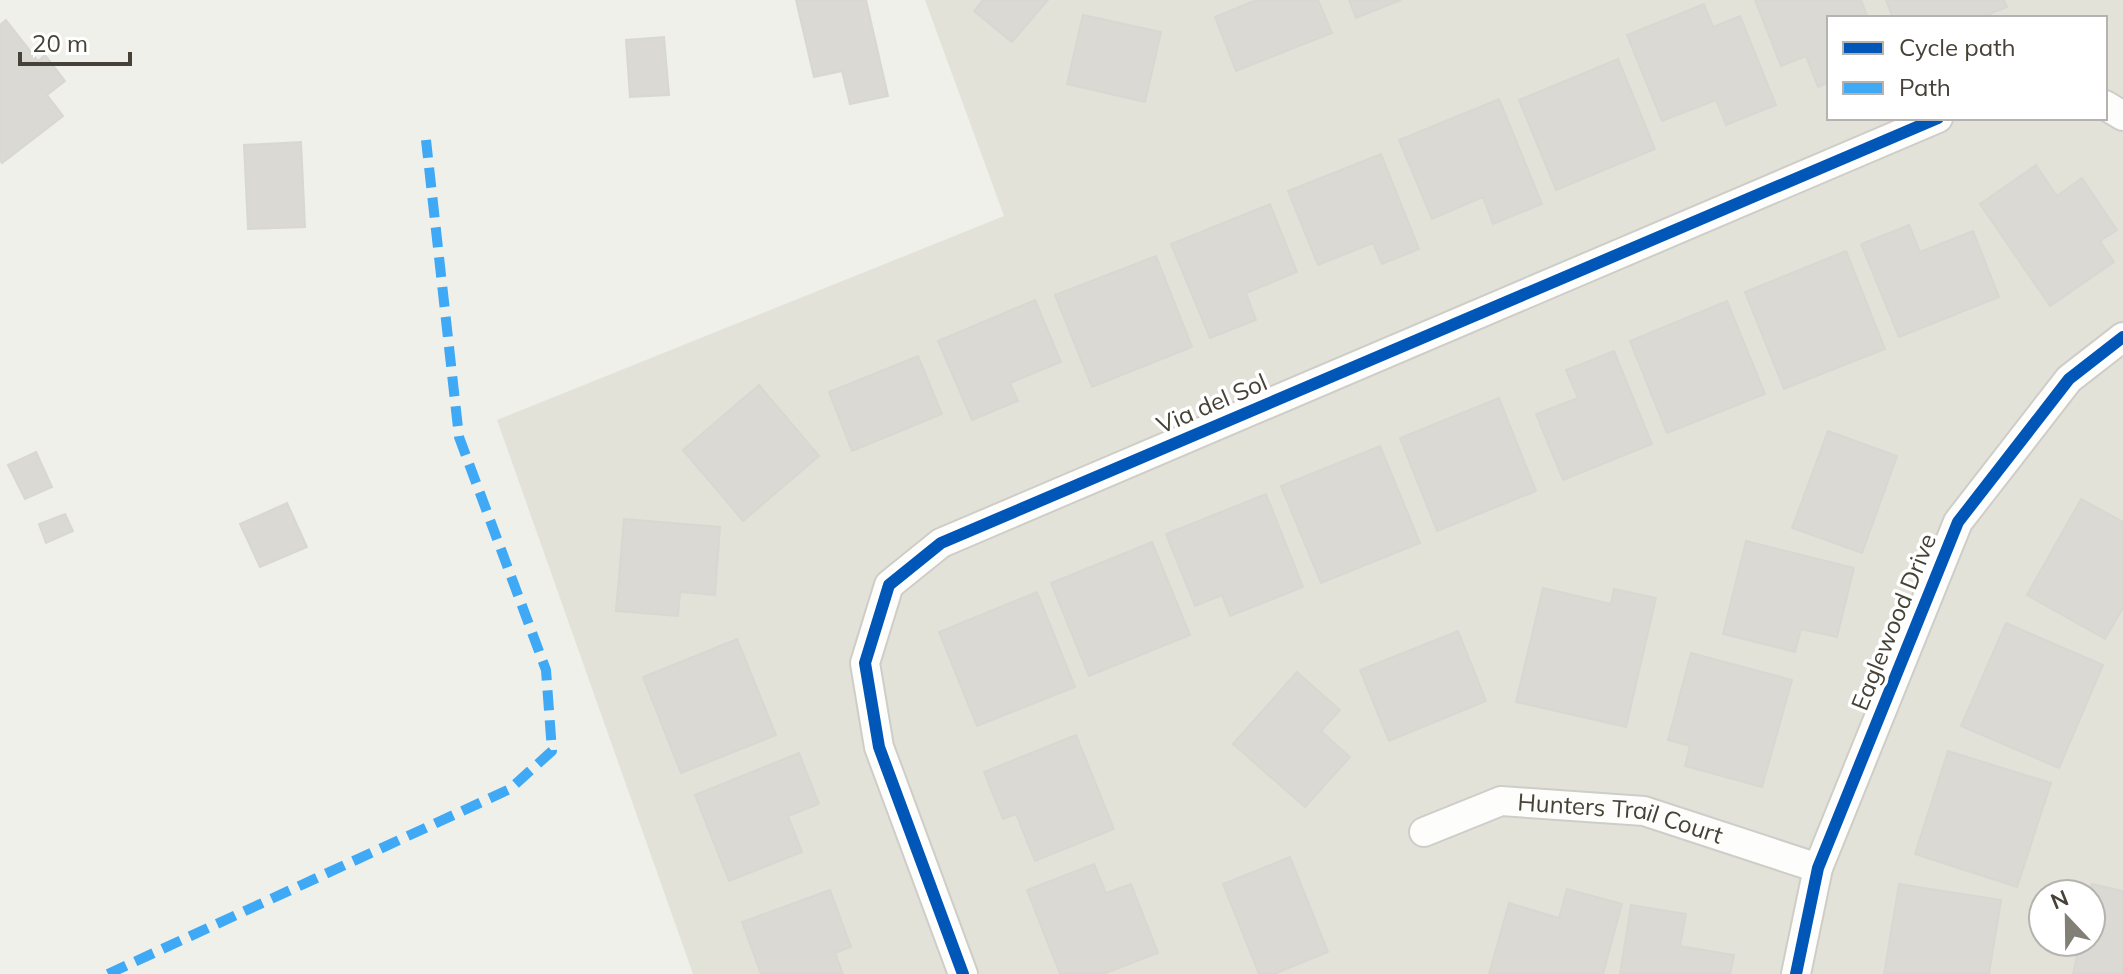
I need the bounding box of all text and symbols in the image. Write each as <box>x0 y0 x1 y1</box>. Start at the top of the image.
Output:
scale bar <box>20 16 130 66</box>
legend <box>1827 16 2107 120</box>
text: 20 m <box>32 28 88 58</box>
text: Cycle path <box>1899 32 2016 62</box>
text: Path <box>1899 72 1951 102</box>
street label: Via del Sol <box>1152 366 1271 440</box>
street label: Eaglewood Drive <box>1844 529 1942 714</box>
street label: Hunters Trail Court <box>1517 786 1727 850</box>
north arrow <box>2027 878 2107 958</box>
text: N <box>2047 883 2072 916</box>

